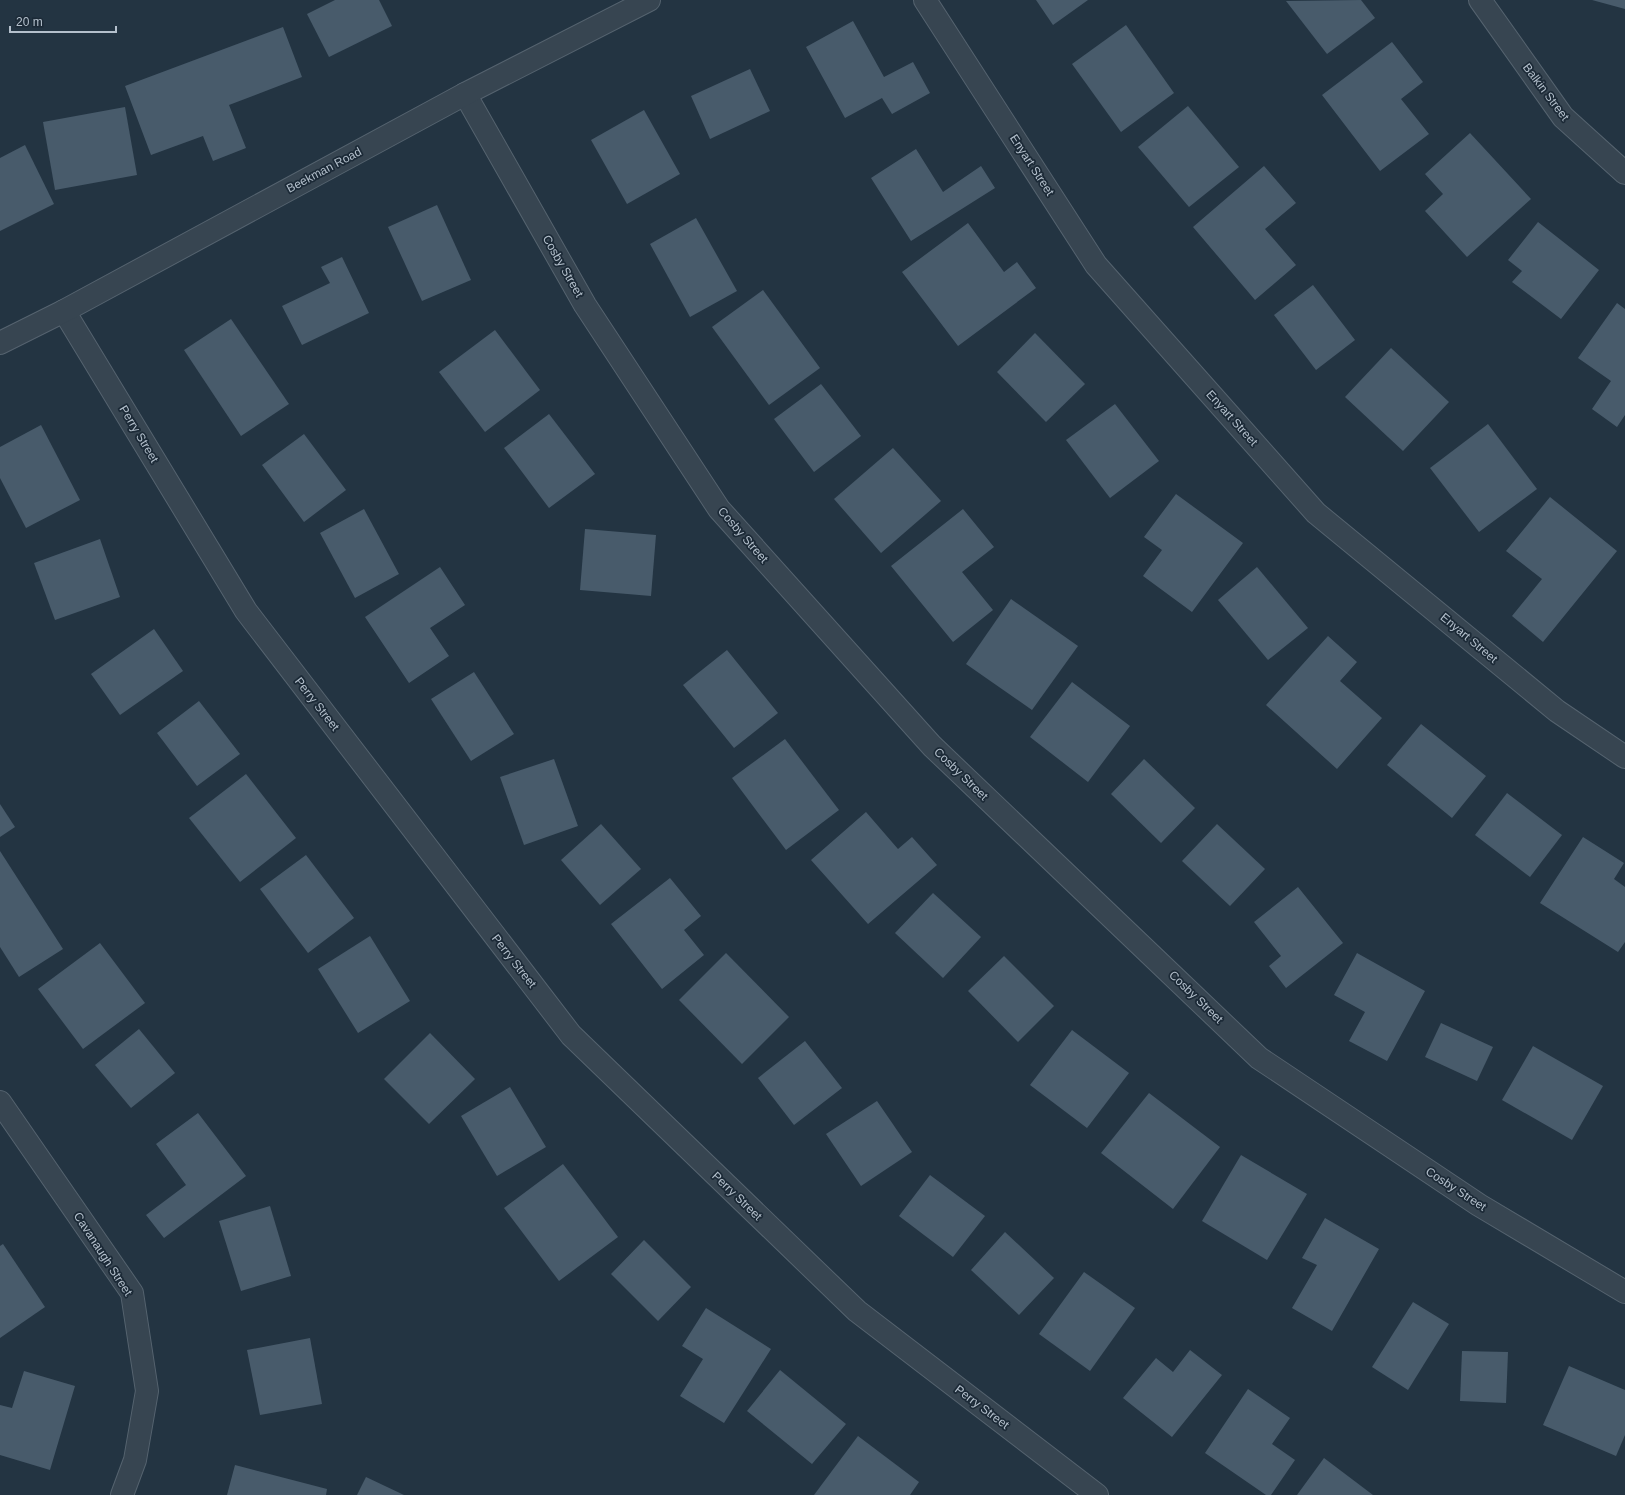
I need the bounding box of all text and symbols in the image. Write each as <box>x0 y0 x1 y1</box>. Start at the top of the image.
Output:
scale bar <box>10 8 116 34</box>
text: 20 m <box>16 15 43 29</box>
street label: Balkin Street <box>1520 61 1572 124</box>
street label: Enyart Street <box>1007 132 1057 199</box>
street label: Beekman Road <box>284 144 364 196</box>
street label: Cosby Street <box>540 232 587 300</box>
street label: Enyart Street <box>1203 387 1261 449</box>
street label: Perry Street <box>117 403 162 466</box>
street label: Cosby Street <box>715 504 771 566</box>
street label: Enyart Street <box>1438 610 1501 666</box>
street label: Perry Street <box>292 674 343 734</box>
street label: Cosby Street <box>931 745 991 804</box>
street label: Perry Street <box>489 931 540 991</box>
street label: Cosby Street <box>1166 968 1226 1027</box>
street label: Cosby Street <box>1423 1164 1489 1214</box>
street label: Perry Street <box>709 1169 765 1224</box>
street label: Cavanaugh Street <box>71 1210 136 1299</box>
street label: Perry Street <box>952 1382 1012 1432</box>

